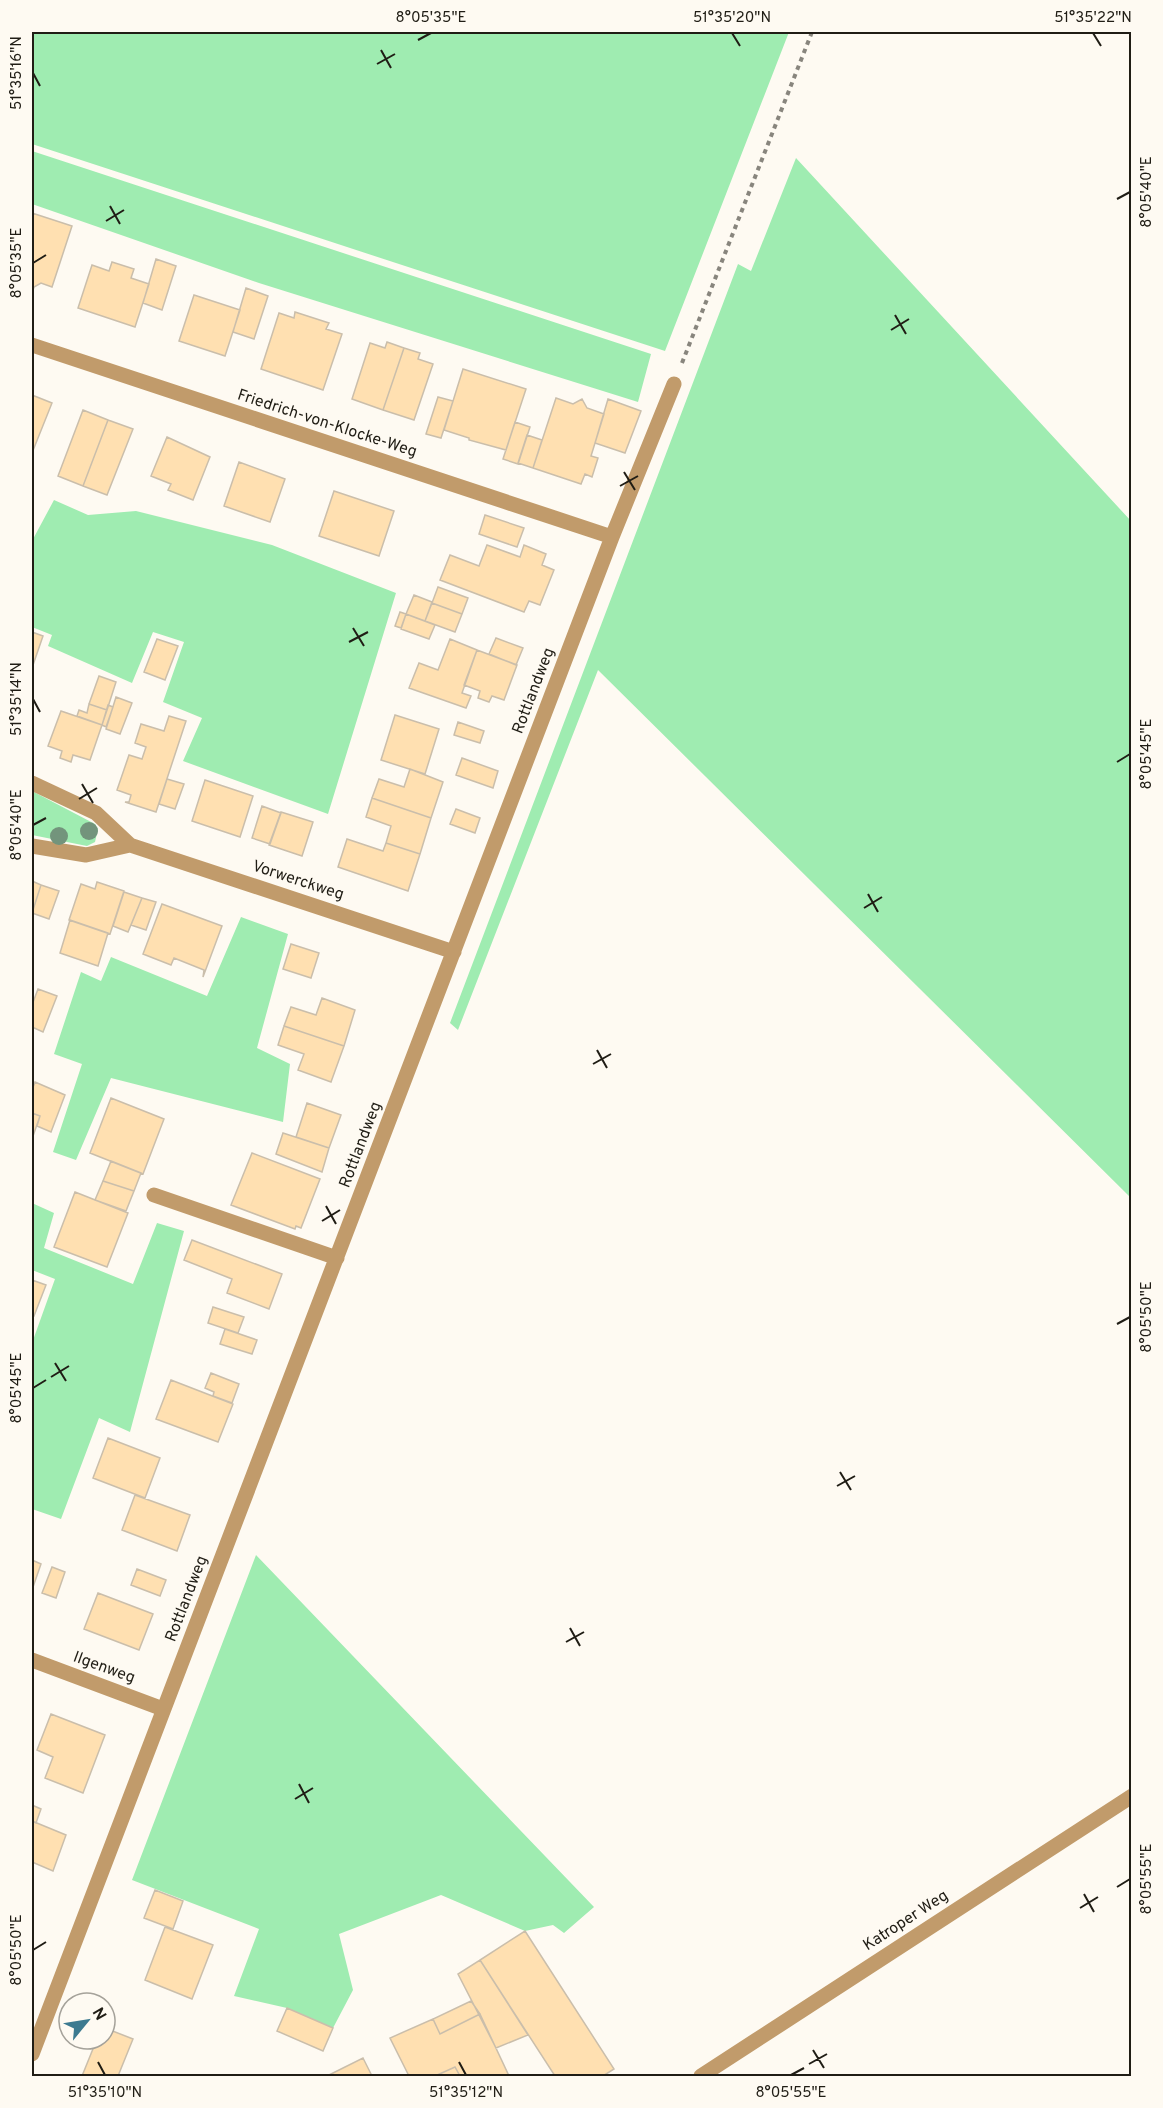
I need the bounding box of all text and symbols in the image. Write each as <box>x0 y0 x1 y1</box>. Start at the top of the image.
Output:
text: 8°05'35"E <box>396 9 466 28</box>
text: 51°35'20"N <box>693 9 771 28</box>
text: 51°35'22"N <box>1054 9 1132 28</box>
text: 51°35'16"N <box>8 36 27 110</box>
text: 8°05'40"E <box>1138 156 1157 228</box>
text: 8°05'35"E <box>8 228 27 298</box>
street label: Friedrich-von-Klocke-Weg <box>235 386 419 462</box>
street label: Rottlandweg <box>508 645 560 737</box>
text: 51°35'14"N <box>8 662 27 736</box>
text: 8°05'45"E <box>1138 718 1157 790</box>
text: 8°05'40"E <box>8 789 27 861</box>
street label: Vorwerckweg <box>250 857 346 905</box>
street label: Rottlandweg <box>335 1099 387 1191</box>
text: 8°05'50"E <box>1138 1281 1157 1353</box>
text: 8°05'45"E <box>8 1352 27 1424</box>
street label: Rottlandweg <box>161 1553 213 1645</box>
street label: Ilgenweg <box>70 1648 138 1688</box>
text: 8°05'55"E <box>1138 1843 1157 1915</box>
street label: Katroper Weg <box>860 1886 952 1956</box>
text: 8°05'50"E <box>8 1914 27 1986</box>
north arrow <box>57 1991 117 2051</box>
text: N <box>87 2005 110 2024</box>
text: 51°35'10"N <box>68 2084 142 2103</box>
text: 51°35'12"N <box>429 2084 503 2103</box>
text: 8°05'55"E <box>755 2084 827 2103</box>

